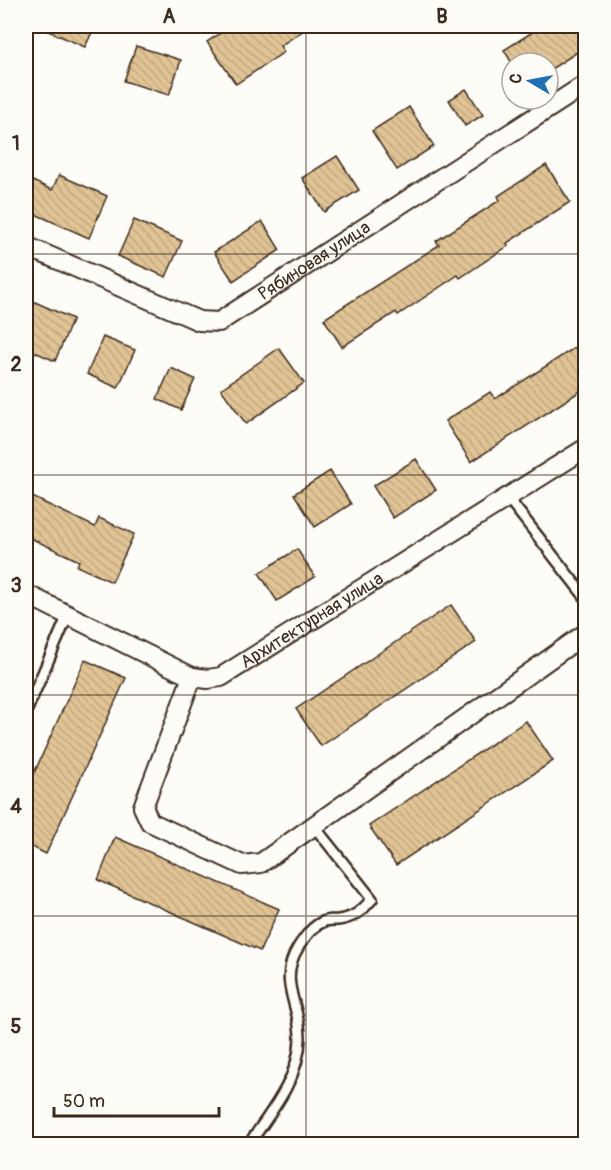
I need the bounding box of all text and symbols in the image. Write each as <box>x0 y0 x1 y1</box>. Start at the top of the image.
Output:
text: A <box>163 4 176 29</box>
text: B <box>436 4 448 29</box>
north arrow <box>500 51 560 111</box>
text: С <box>506 72 527 85</box>
text: 1 <box>12 131 20 156</box>
street label: Рябиновая улица <box>254 216 375 305</box>
text: 2 <box>10 352 22 377</box>
street label: Архитектурная улица <box>236 567 388 674</box>
text: 3 <box>10 573 22 598</box>
text: 4 <box>10 794 22 819</box>
text: 5 <box>11 1014 22 1039</box>
scale bar <box>54 1080 219 1118</box>
text: 50 m <box>63 1090 105 1113</box>

